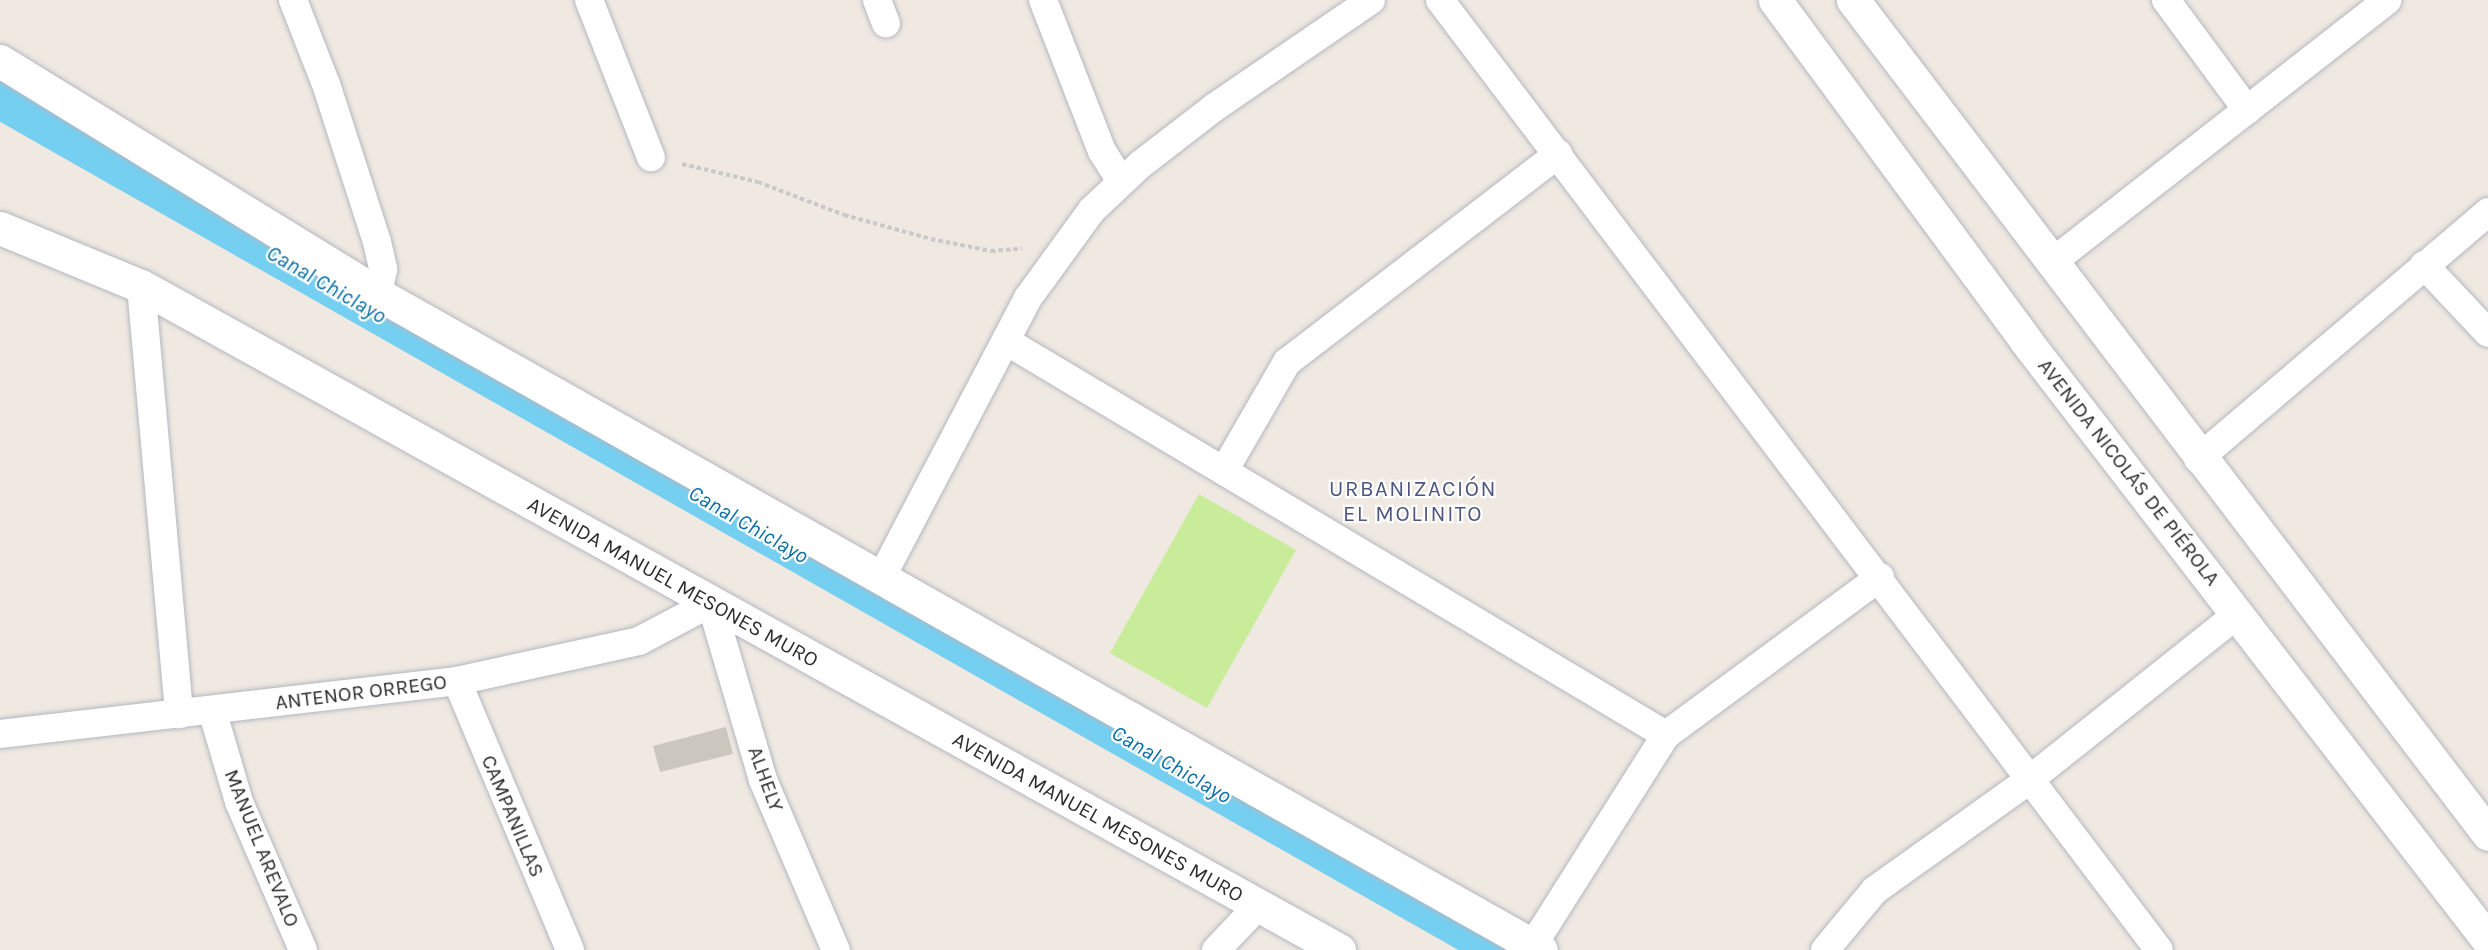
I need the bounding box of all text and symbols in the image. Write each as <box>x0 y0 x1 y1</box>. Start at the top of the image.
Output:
water label: Canal Chiclayo <box>261 240 391 330</box>
street label: AVENIDA NICOLÁS DE PIÉROLA <box>2033 354 2225 590</box>
district label: URBANIZACIÓN EL MOLINITO <box>1329 476 1497 528</box>
water label: Canal Chiclayo <box>683 480 813 570</box>
street label: AVENIDA MANUEL MESONES MURO <box>523 491 823 673</box>
street label: ANTENOR ORREGO <box>274 669 448 715</box>
water label: Canal Chiclayo <box>1106 720 1236 810</box>
street label: AVENIDA MANUEL MESONES MURO <box>948 726 1248 908</box>
street label: ALHELY <box>743 743 789 815</box>
street label: CAMPANILLAS <box>476 751 550 881</box>
street label: MANUEL AREVALO <box>219 765 305 931</box>

